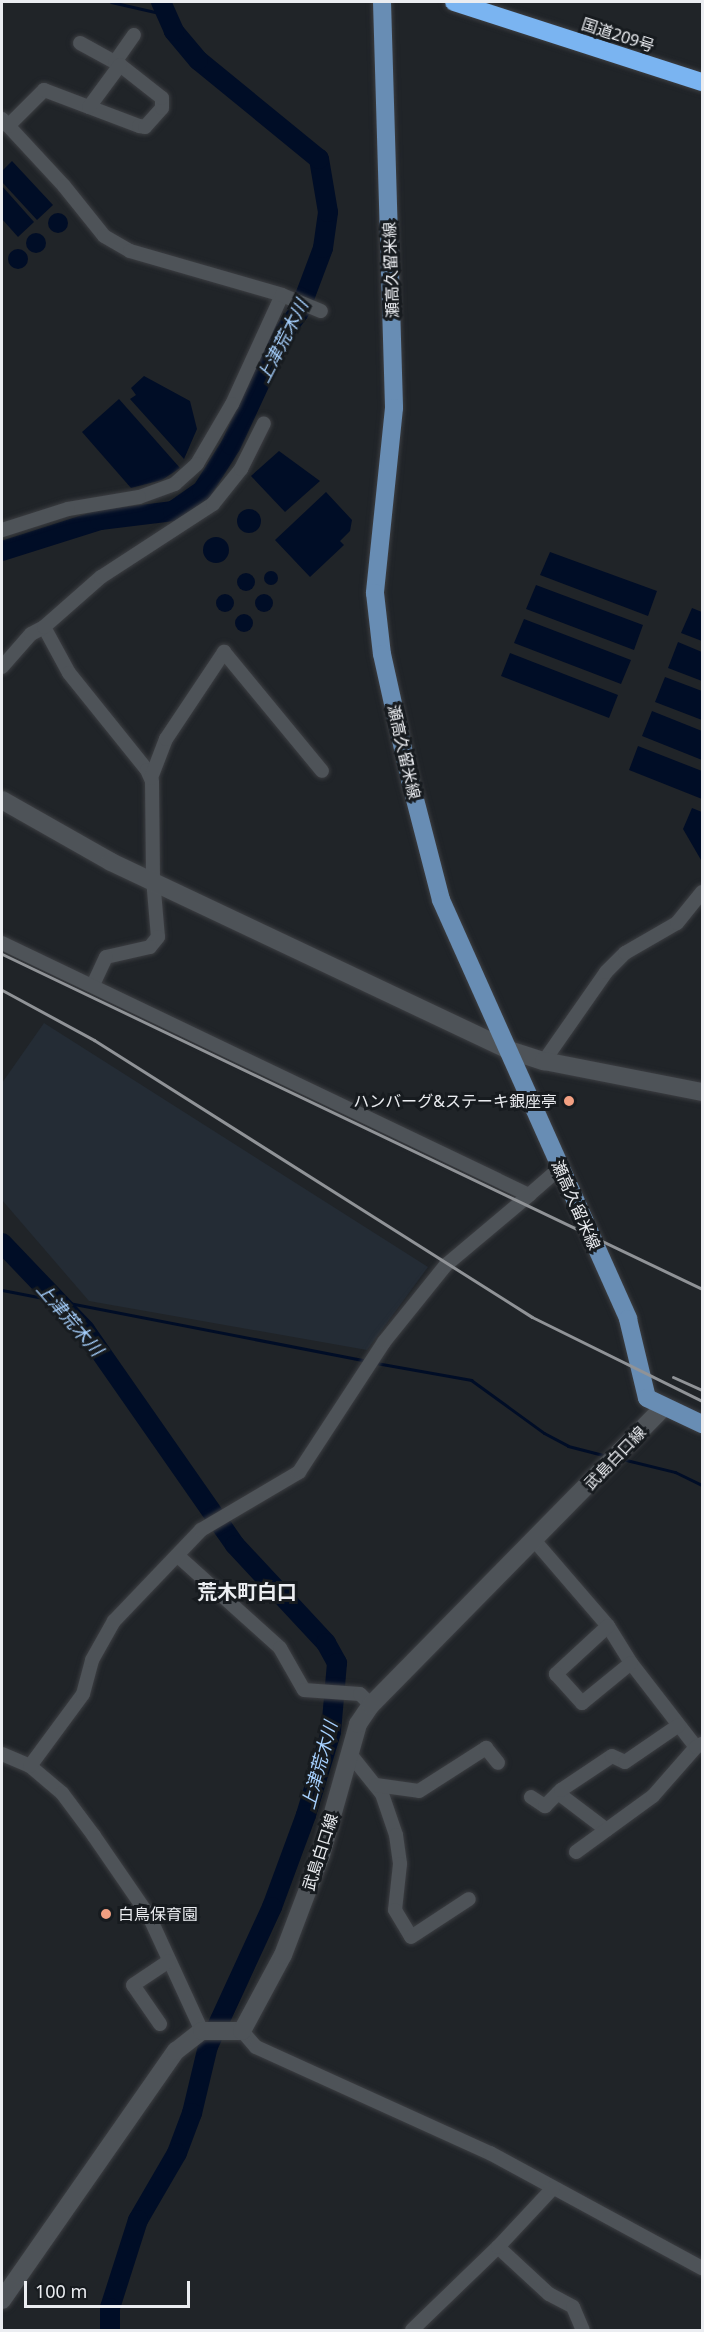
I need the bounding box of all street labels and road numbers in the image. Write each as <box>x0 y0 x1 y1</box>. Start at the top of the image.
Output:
street label: 国道209号 <box>579 14 657 56</box>
street label: 瀬高久留米線 <box>380 222 402 318</box>
street label: 瀬高久留米線 <box>384 703 424 801</box>
street label: 瀬高久留米線 <box>548 1157 604 1253</box>
street label: 武島白口線 <box>580 1423 650 1493</box>
street label: 武島白口線 <box>299 1811 341 1893</box>

